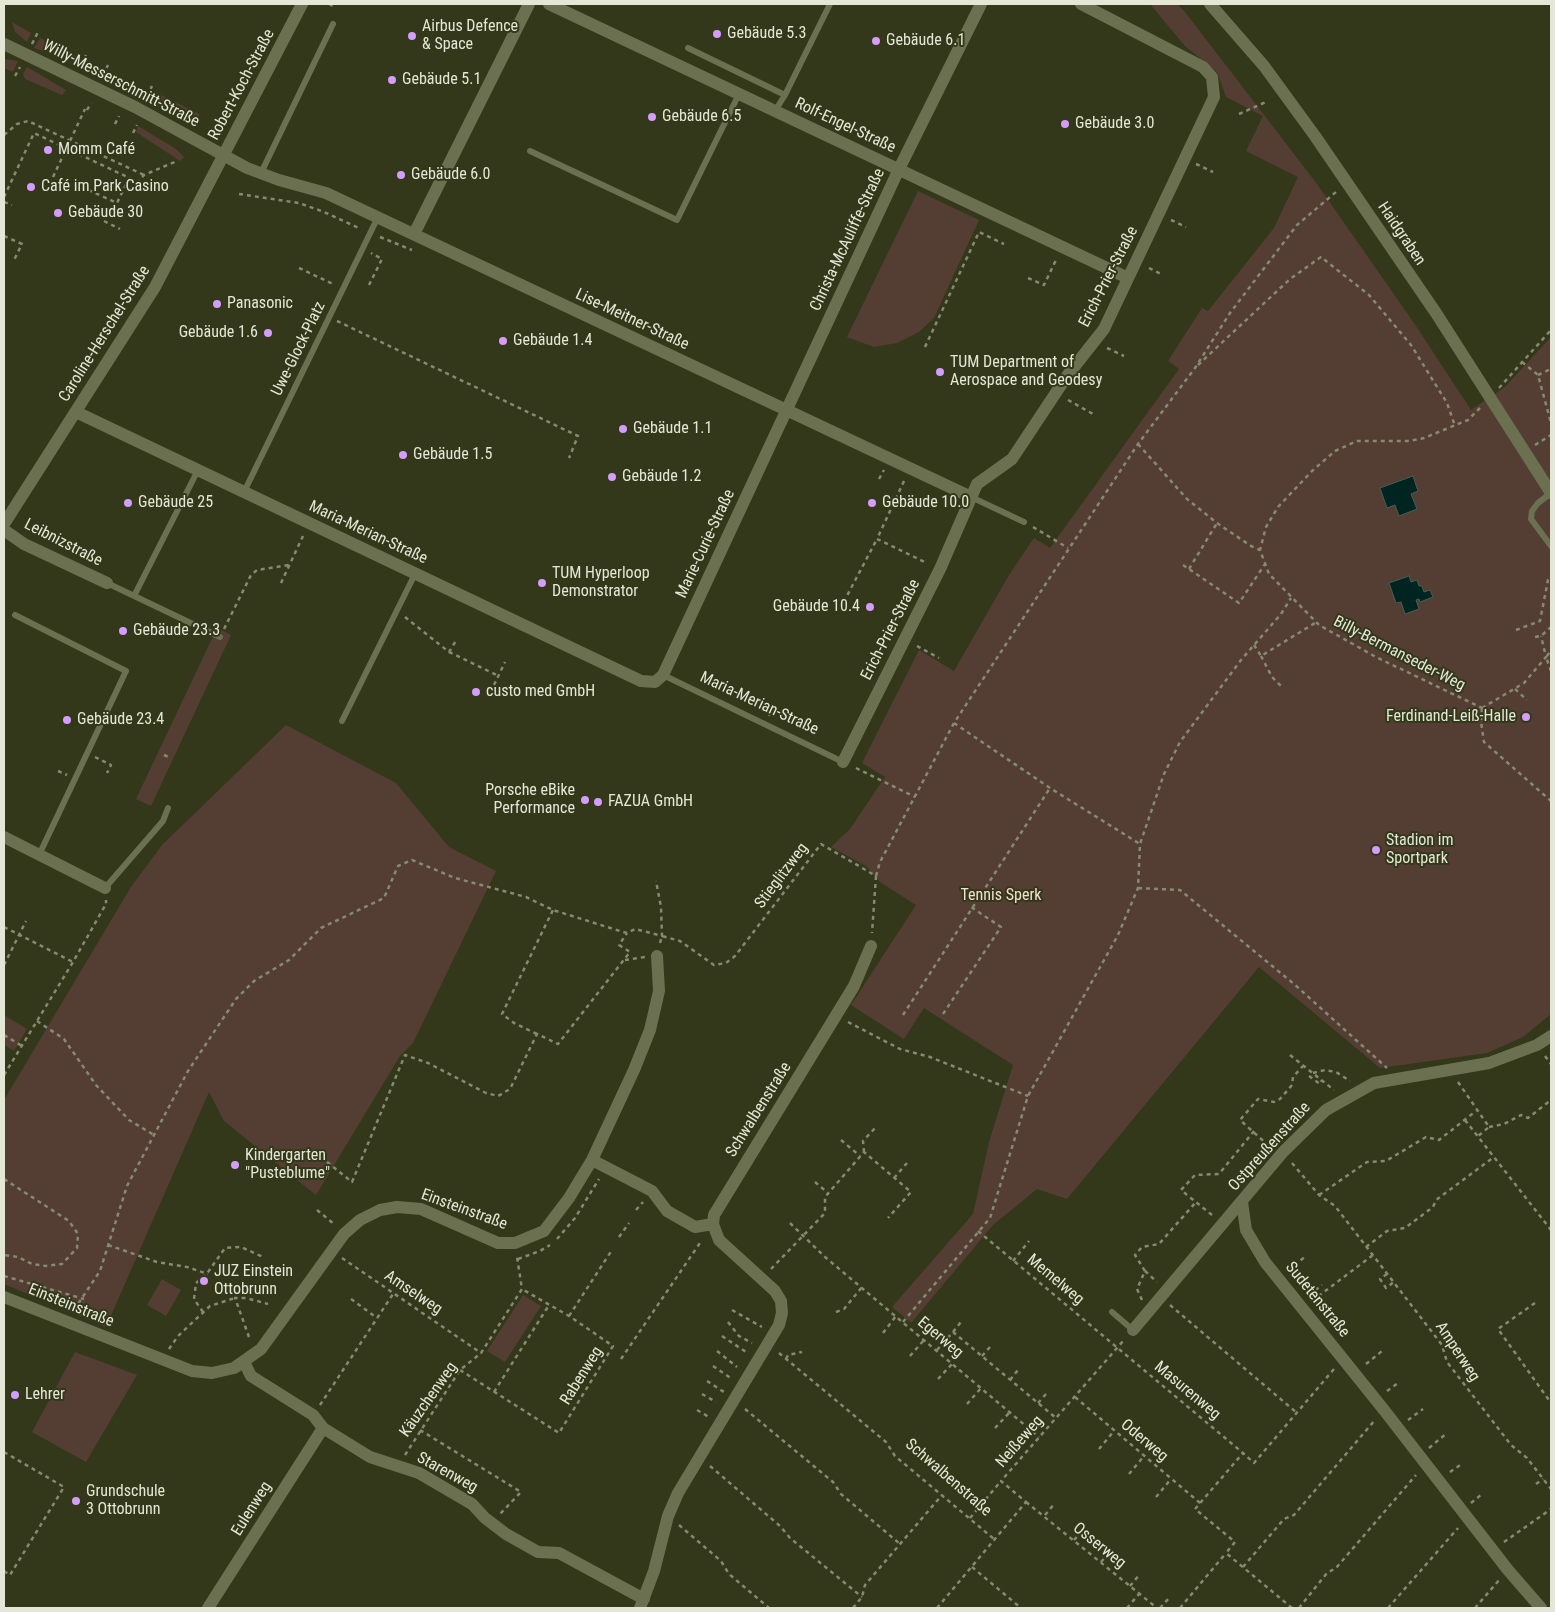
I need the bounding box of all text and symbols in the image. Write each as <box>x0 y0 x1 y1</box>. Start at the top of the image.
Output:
place label: Airbus Defence & Space <box>422 17 518 55</box>
place label: Gebäude 5.3 <box>727 24 806 44</box>
street label: Robert-Koch-Straße <box>205 26 279 144</box>
marker: Gebäude 5.3 <box>711 28 723 40</box>
marker: Airbus Defence & Space <box>406 30 418 42</box>
place label: Gebäude 6.1 <box>886 31 965 51</box>
marker: Gebäude 6.1 <box>870 35 882 47</box>
street label: Willy-Messerschmitt-Straße <box>40 36 202 132</box>
place label: Gebäude 5.1 <box>402 70 481 90</box>
marker: Gebäude 5.1 <box>386 74 398 86</box>
street label: Rolf-Engel-Straße <box>792 94 898 158</box>
place label: Gebäude 6.5 <box>662 107 741 127</box>
marker: Gebäude 6.5 <box>646 111 658 123</box>
place label: Gebäude 3.0 <box>1075 114 1154 134</box>
marker: Gebäude 3.0 <box>1059 118 1071 130</box>
place label: Momm Café <box>58 140 135 160</box>
marker: Momm Café <box>42 144 54 156</box>
place label: Gebäude 6.0 <box>411 165 490 185</box>
street label: Christa-McAuliffe-Straße <box>807 166 889 314</box>
marker: Gebäude 6.0 <box>395 169 407 181</box>
place label: Café im Park Casino <box>41 177 169 197</box>
marker: Café im Park Casino <box>25 181 37 193</box>
street label: Haidgraben <box>1373 199 1429 269</box>
place label: Gebäude 30 <box>68 203 143 223</box>
marker: Gebäude 30 <box>52 207 64 219</box>
street label: Erich-Prier-Straße <box>1075 223 1143 331</box>
street label: Caroline-Herschel-Straße <box>55 262 155 406</box>
street label: Lise-Meitner-Straße <box>572 285 692 355</box>
place label: Panasonic <box>227 294 293 314</box>
marker: Panasonic <box>211 298 223 310</box>
street label: Uwe-Glock-Platz <box>268 299 330 399</box>
place label: Gebäude 1.6 <box>179 323 258 343</box>
marker: Gebäude 1.6 <box>262 327 274 339</box>
place label: Gebäude 1.4 <box>513 331 592 351</box>
marker: Gebäude 1.4 <box>497 335 509 347</box>
place label: TUM Department of Aerospace and Geodesy <box>950 353 1102 391</box>
marker: TUM Department of Aerospace and Geodesy <box>934 366 946 378</box>
place label: Gebäude 1.1 <box>633 419 712 439</box>
marker: Gebäude 1.1 <box>617 423 629 435</box>
place label: Gebäude 1.5 <box>413 445 492 465</box>
marker: Gebäude 1.5 <box>397 449 409 461</box>
place label: Gebäude 1.2 <box>622 467 701 487</box>
marker: Gebäude 1.2 <box>606 471 618 483</box>
street label: Marie-Curie-Straße <box>672 487 740 601</box>
place label: Gebäude 25 <box>138 493 213 513</box>
place label: Gebäude 10.0 <box>882 493 969 513</box>
marker: Gebäude 25 <box>122 497 134 509</box>
street label: Maria-Merian-Straße <box>306 497 430 569</box>
marker: Gebäude 10.0 <box>866 497 878 509</box>
street label: Leibnizstraße <box>21 515 105 571</box>
place label: TUM Hyperloop Demonstrator <box>552 564 650 602</box>
street label: Erich-Prier-Straße <box>857 576 925 684</box>
marker: TUM Hyperloop Demonstrator <box>536 577 548 589</box>
place label: Gebäude 10.4 <box>773 597 860 617</box>
marker: Gebäude 10.4 <box>864 601 876 613</box>
street label: Billy-Bermanseder-Weg <box>1330 612 1468 696</box>
place label: Gebäude 23.3 <box>133 621 220 641</box>
marker: Gebäude 23.3 <box>117 625 129 637</box>
street label: Maria-Merian-Straße <box>697 668 821 740</box>
place label: custo med GmbH <box>486 682 595 702</box>
marker: custo med GmbH <box>470 686 482 698</box>
place label: Ferdinand-Leiß-Halle <box>1386 707 1516 727</box>
place label: Gebäude 23.4 <box>77 710 164 730</box>
marker: Ferdinand-Leiß-Halle <box>1520 711 1532 723</box>
marker: Gebäude 23.4 <box>61 714 73 726</box>
place label: Porsche eBike Performance <box>485 781 575 819</box>
place label: FAZUA GmbH <box>608 792 693 812</box>
marker: Porsche eBike Performance <box>579 794 591 806</box>
marker: FAZUA GmbH <box>592 796 604 808</box>
place label: Stadion im Sportpark <box>1386 831 1453 869</box>
street label: Stieglitzweg <box>751 839 813 913</box>
marker: Stadion im Sportpark <box>1370 844 1382 856</box>
park label: Tennis Sperk <box>961 886 1041 906</box>
street label: Schwalbenstraße <box>722 1059 796 1161</box>
street label: Ostpreußenstraße <box>1225 1099 1315 1195</box>
place label: Kindergarten "Pusteblume" <box>245 1146 330 1184</box>
marker: Kindergarten "Pusteblume" <box>229 1159 241 1171</box>
street label: Einsteinstraße <box>418 1186 510 1234</box>
street label: Memelweg <box>1023 1251 1087 1309</box>
street label: Sudetenstraße <box>1281 1258 1353 1342</box>
place label: JUZ Einstein Ottobrunn <box>214 1262 293 1300</box>
street label: Amselweg <box>380 1267 446 1319</box>
marker: JUZ Einstein Ottobrunn <box>198 1275 210 1287</box>
street label: Einsteinstraße <box>25 1280 117 1332</box>
street label: Egerweg <box>913 1313 967 1363</box>
street label: Amperweg <box>1431 1318 1483 1386</box>
street label: Rabenweg <box>557 1343 607 1409</box>
street label: Masurenweg <box>1150 1358 1224 1424</box>
street label: Käuzchenweg <box>396 1359 462 1441</box>
place label: Lehrer <box>25 1385 65 1405</box>
marker: Lehrer <box>9 1389 21 1401</box>
street label: Neißeweg <box>992 1412 1048 1472</box>
street label: Oderweg <box>1116 1416 1172 1466</box>
street label: Schwalbenstraße <box>901 1435 995 1521</box>
street label: Starenweg <box>413 1448 481 1498</box>
street label: Eulenweg <box>228 1478 276 1540</box>
place label: Grundschule 3 Ottobrunn <box>86 1482 165 1520</box>
marker: Grundschule 3 Ottobrunn <box>70 1495 82 1507</box>
street label: Osserweg <box>1069 1519 1129 1573</box>

